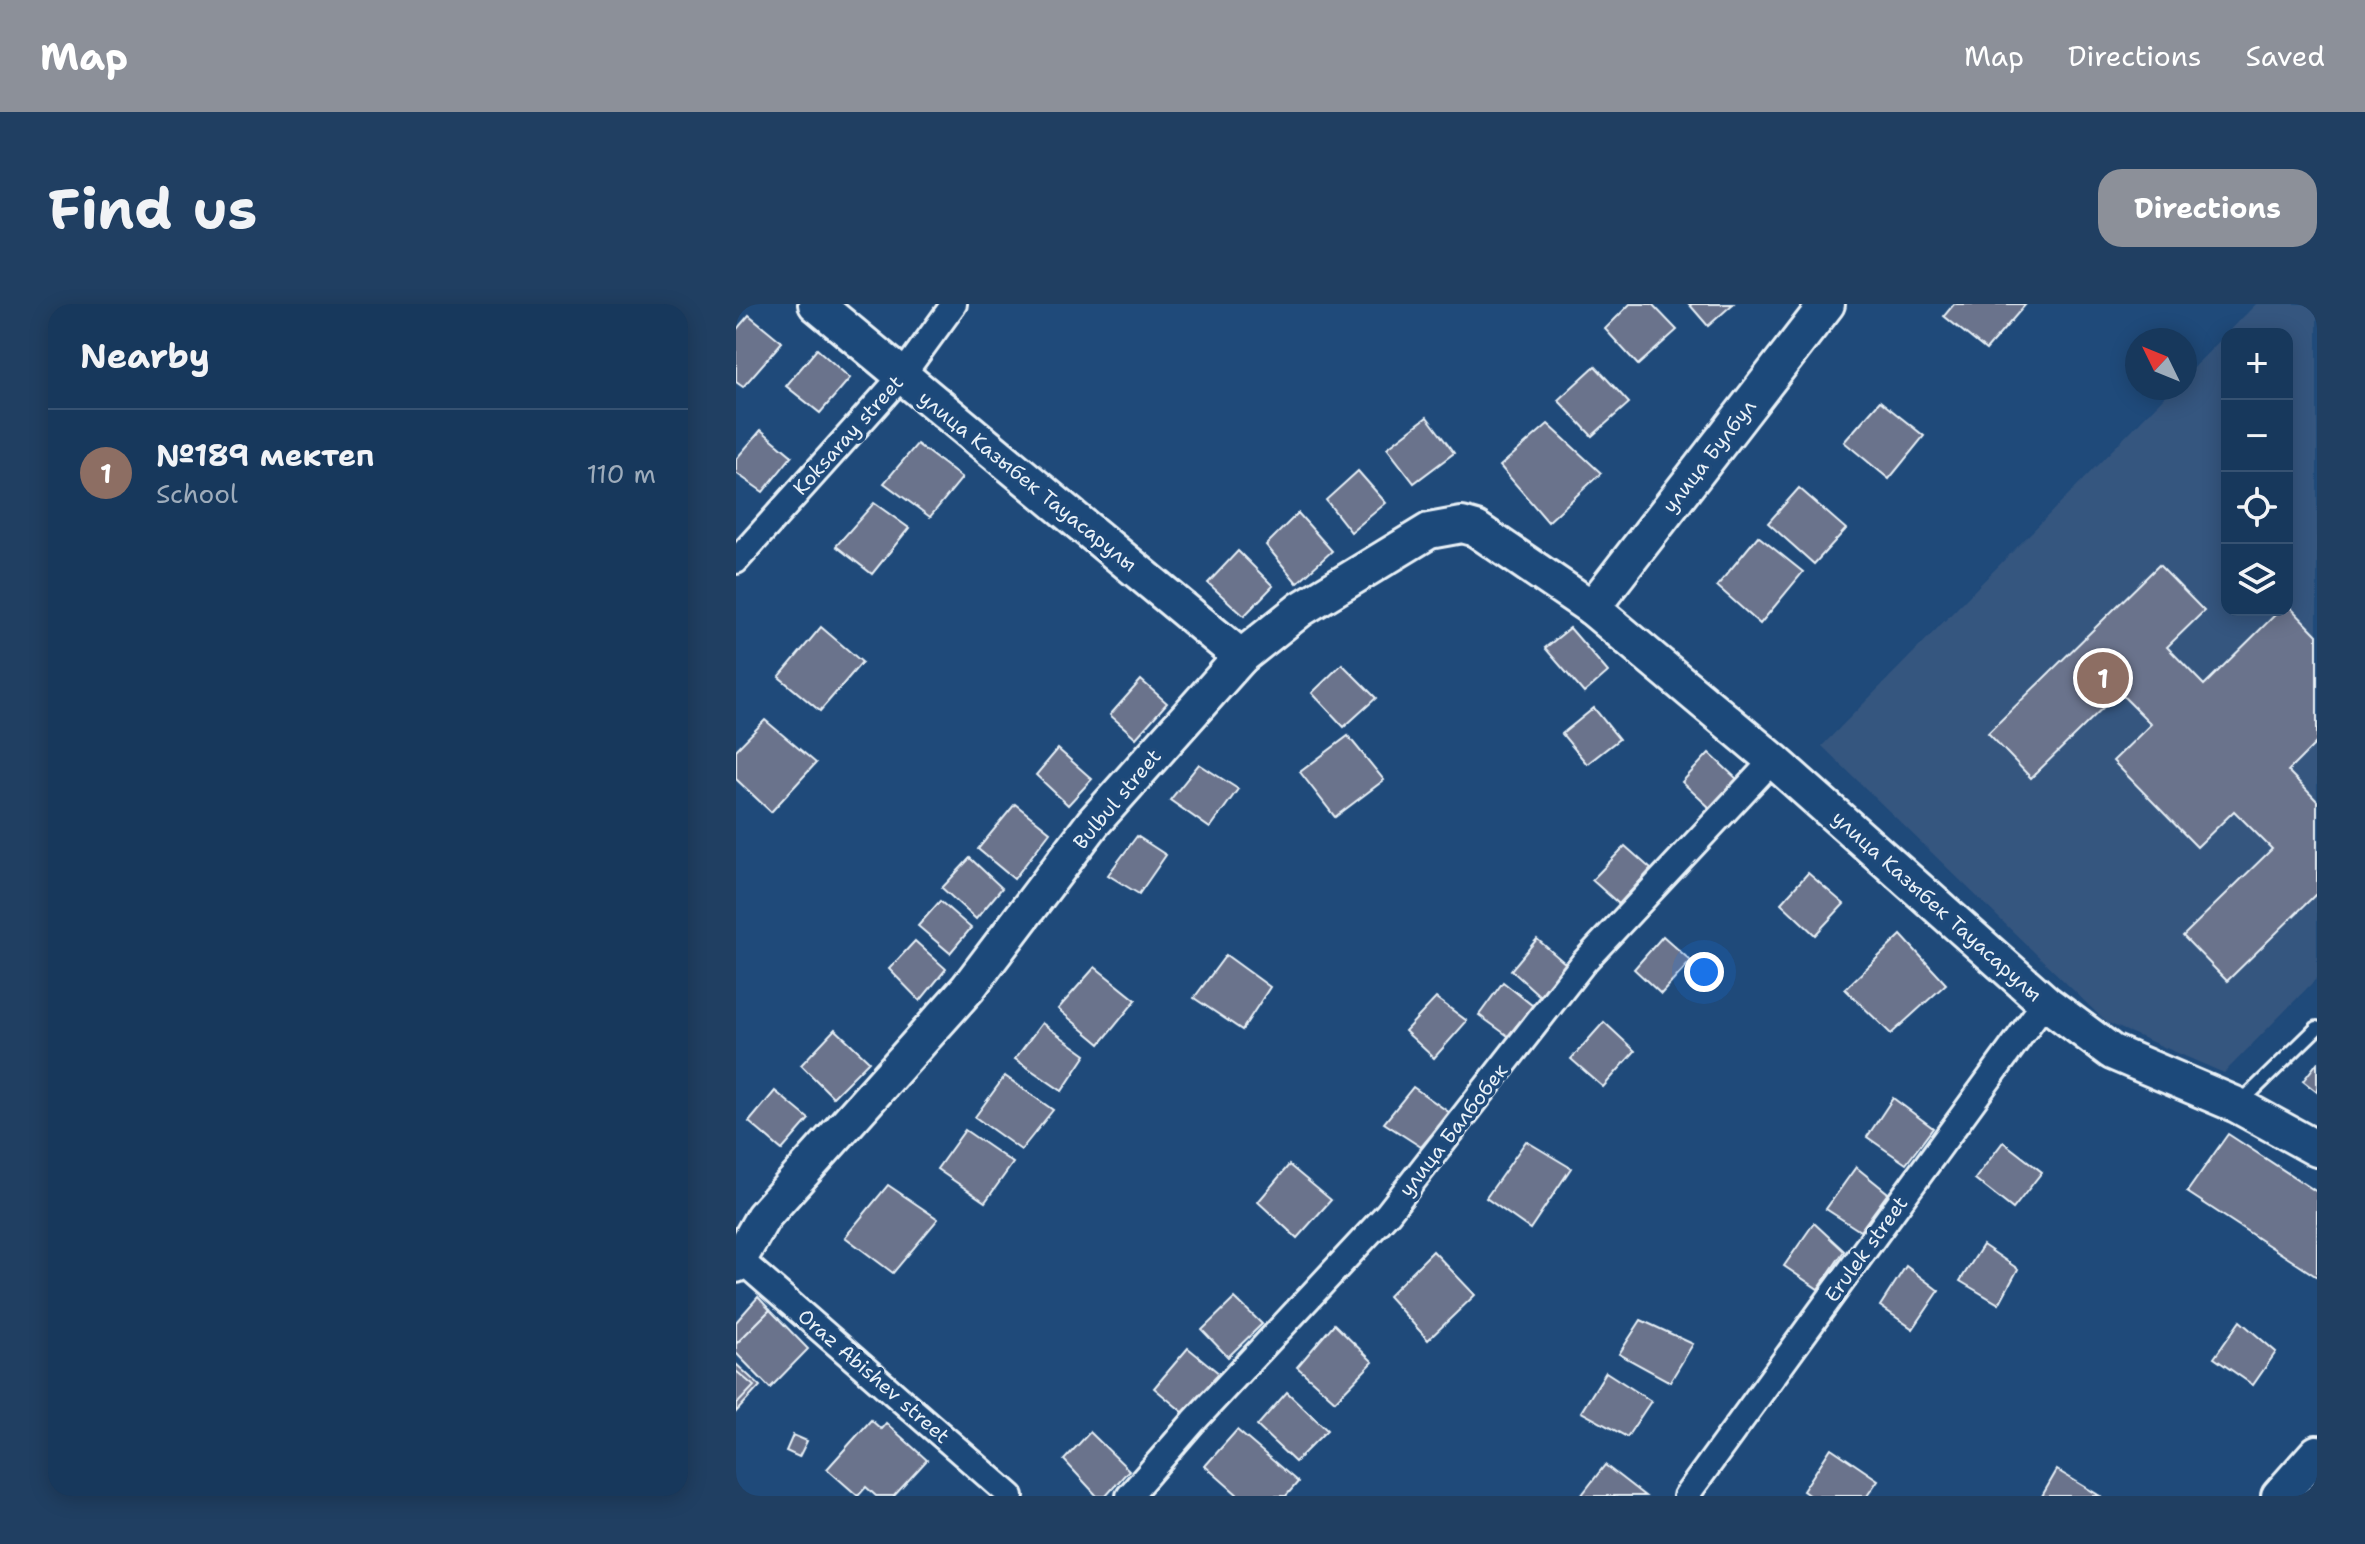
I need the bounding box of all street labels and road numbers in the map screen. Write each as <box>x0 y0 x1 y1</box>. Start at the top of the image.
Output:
street label: Koksaray street <box>787 370 909 500</box>
street label: улица Казыбек Тауасарулы <box>913 385 1143 577</box>
street label: улица Булбул <box>1657 394 1761 518</box>
street label: Bulbul street <box>1067 743 1167 855</box>
street label: улица Казыбек Тауасарулы <box>1827 805 2047 1007</box>
street label: улица Балбобек <box>1393 1058 1513 1202</box>
street label: Erulek street <box>1819 1191 1913 1307</box>
street label: Oraz Abishev street <box>793 1303 955 1449</box>

